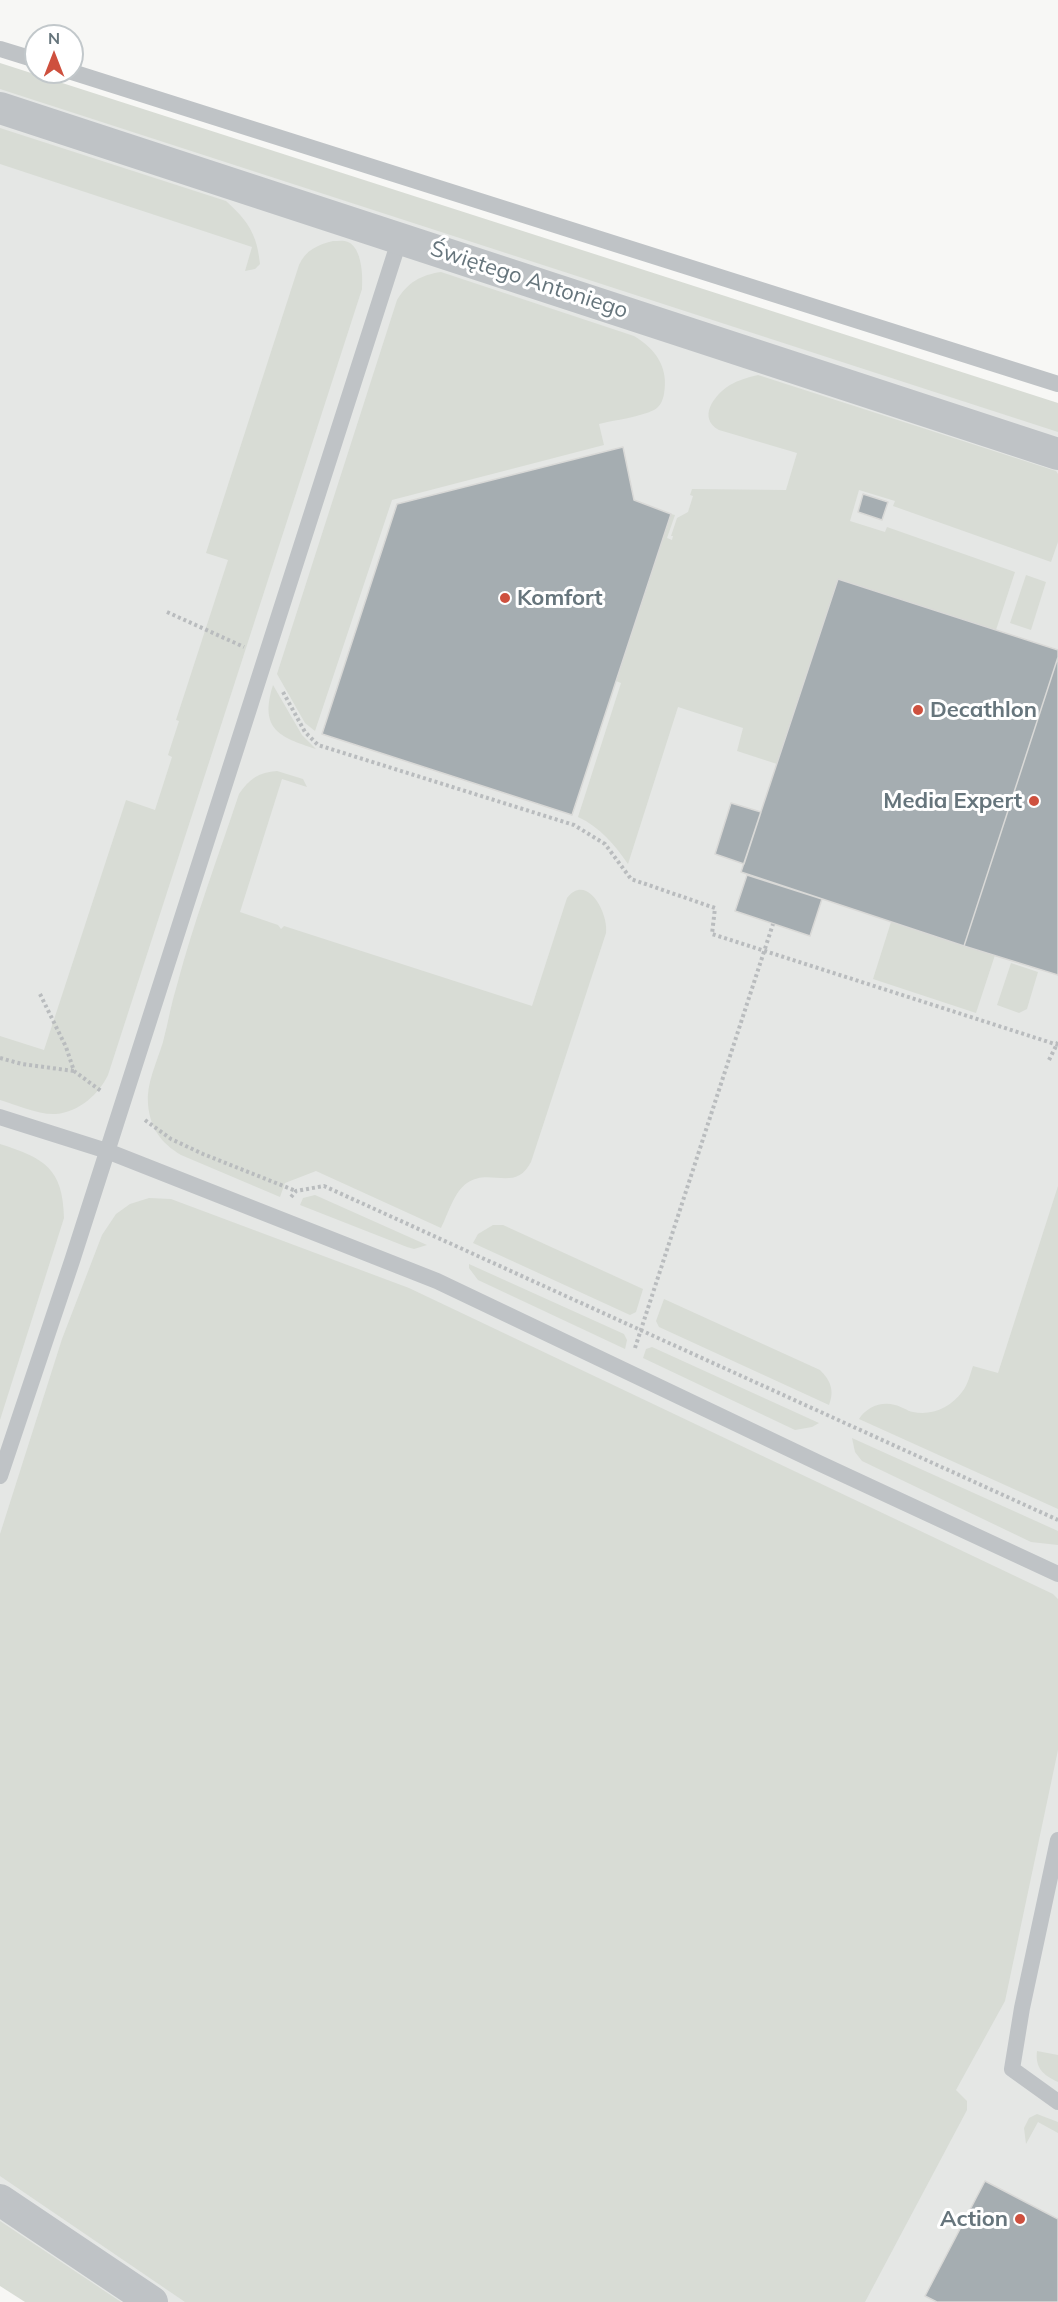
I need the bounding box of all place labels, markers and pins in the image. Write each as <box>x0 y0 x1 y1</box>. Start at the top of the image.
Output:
place label: Komfort <box>517 585 603 611</box>
marker: Komfort <box>498 591 512 605</box>
place label: Decathlon <box>930 697 1037 723</box>
marker: Decathlon <box>911 703 925 717</box>
place label: Media Expert <box>883 788 1022 814</box>
marker: Media Expert <box>1027 794 1041 808</box>
place label: Action <box>940 2206 1008 2232</box>
marker: Action <box>1013 2212 1027 2226</box>

